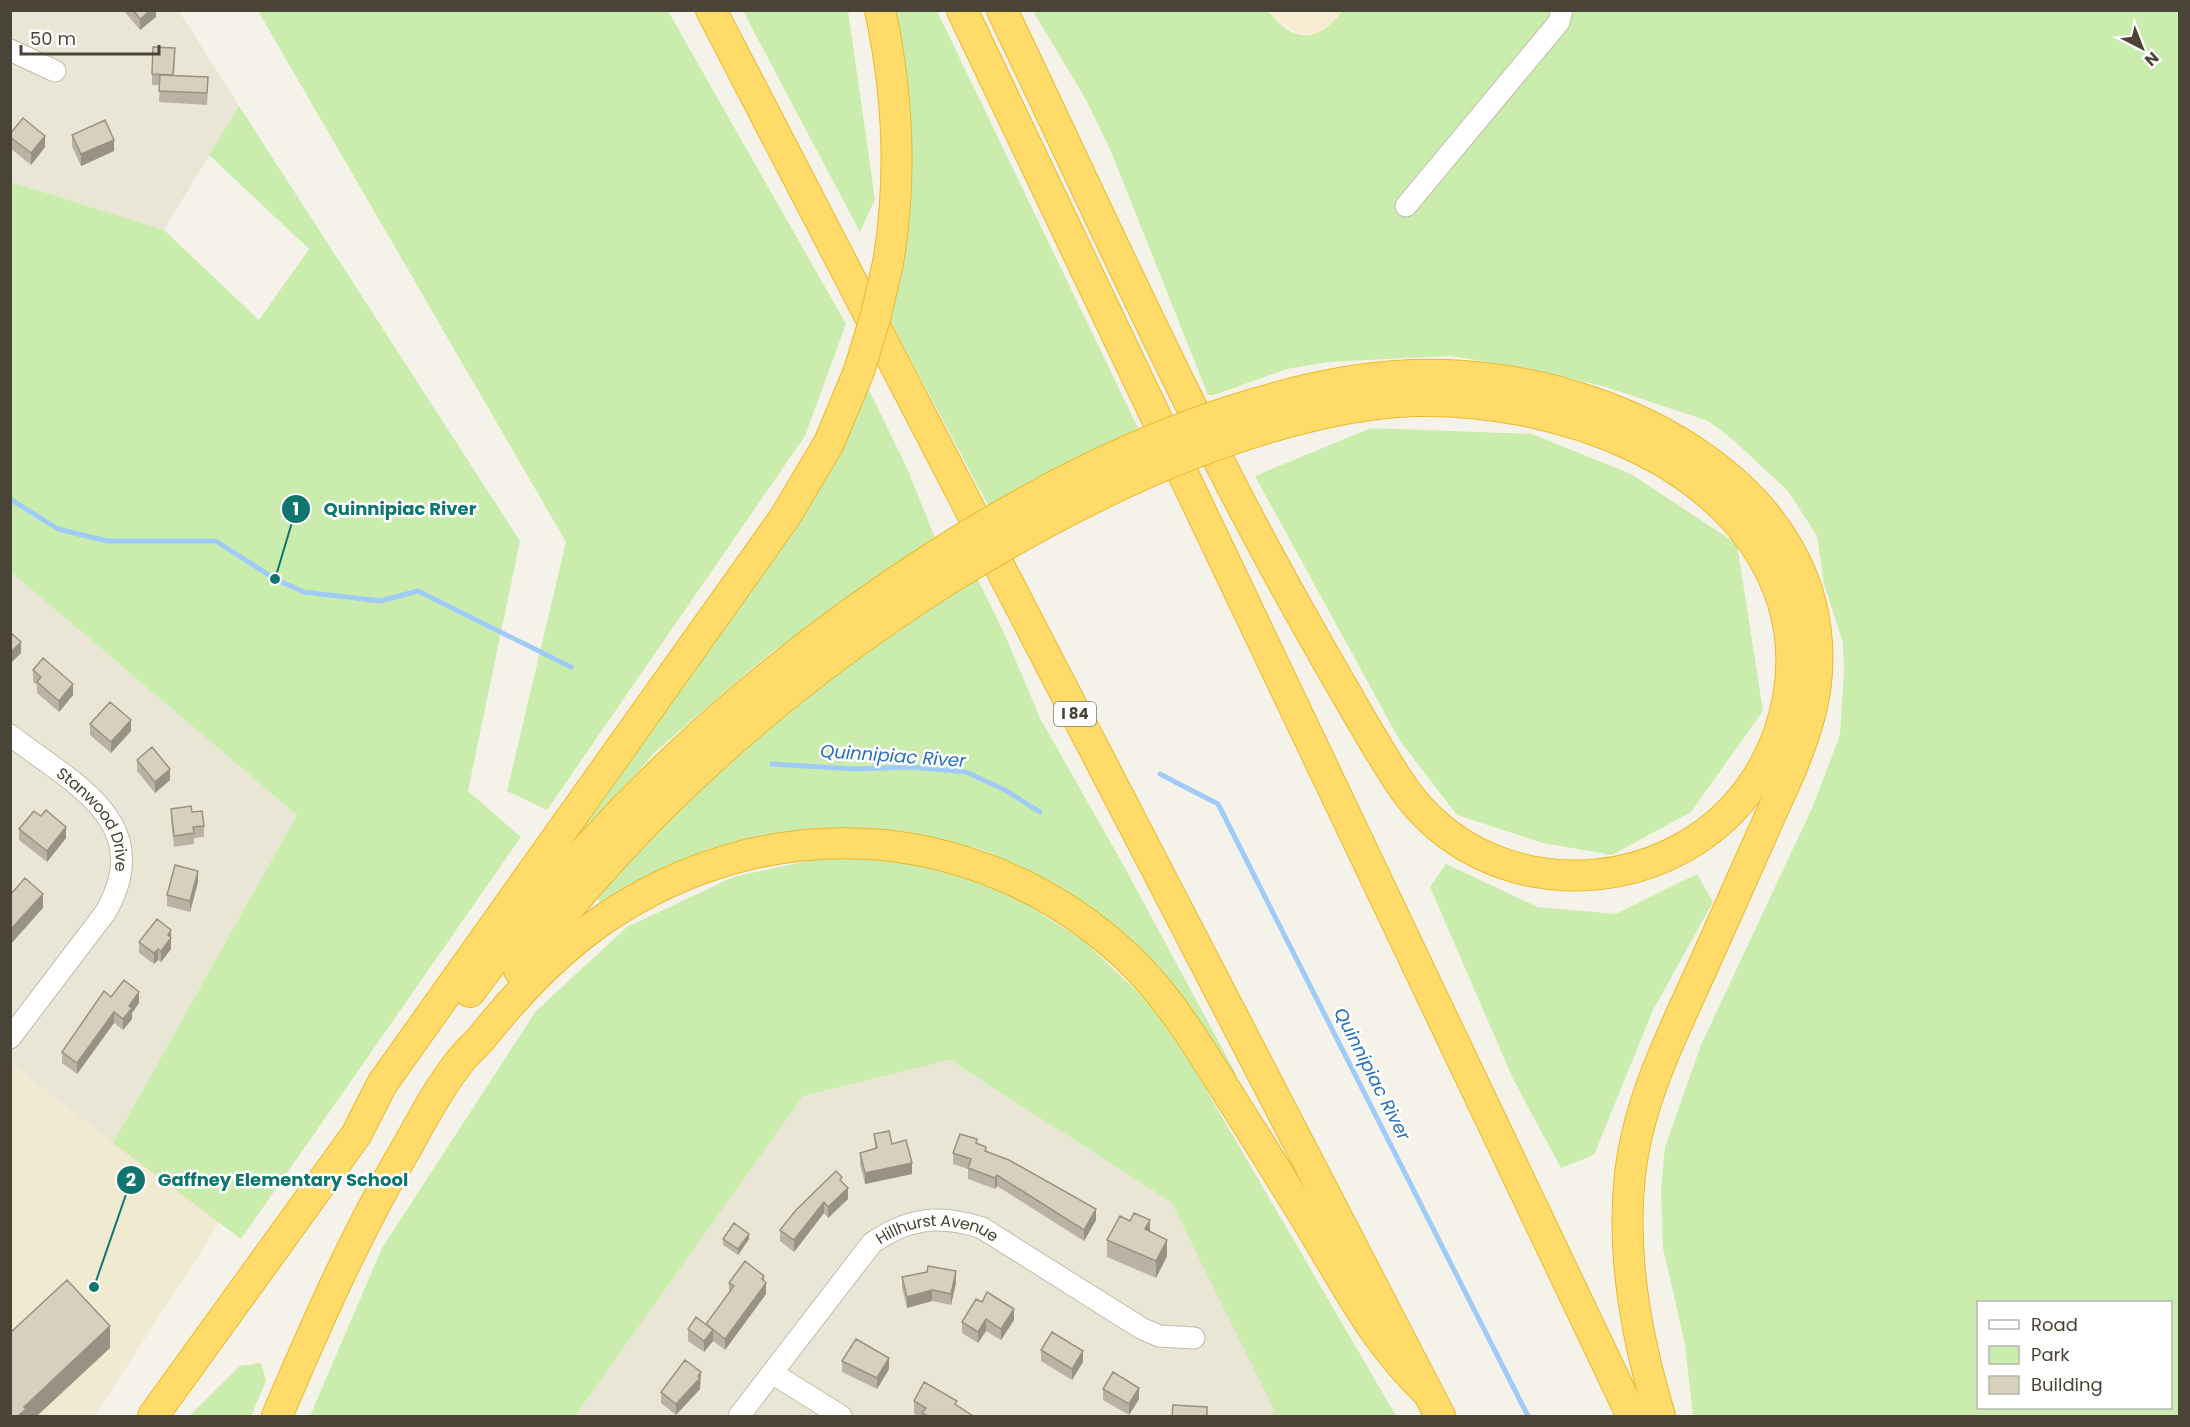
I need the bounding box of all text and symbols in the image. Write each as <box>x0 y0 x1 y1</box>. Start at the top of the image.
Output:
scale bar <box>21 18 159 56</box>
north arrow <box>2112 18 2172 78</box>
text: 50 m <box>30 26 76 51</box>
text: N <box>2140 46 2164 71</box>
callout: Quinnipiac River <box>281 491 488 527</box>
text: 1 <box>293 496 299 521</box>
text: Quinnipiac River <box>324 496 477 521</box>
road number: I 84 <box>1054 702 1096 726</box>
water label: Quinnipiac River <box>819 738 968 773</box>
street label: Stanwood Drive <box>52 762 133 873</box>
water label: Quinnipiac River <box>1328 1003 1417 1146</box>
callout: Gaffney Elementary School <box>116 1162 420 1198</box>
text: 2 <box>126 1167 136 1192</box>
text: Gaffney Elementary School <box>158 1167 408 1192</box>
street label: Hillhurst Avenue <box>871 1209 1003 1250</box>
legend <box>1977 1301 2172 1409</box>
text: Road <box>2031 1312 2078 1337</box>
text: Park <box>2031 1342 2070 1367</box>
text: Building <box>2031 1372 2103 1397</box>

